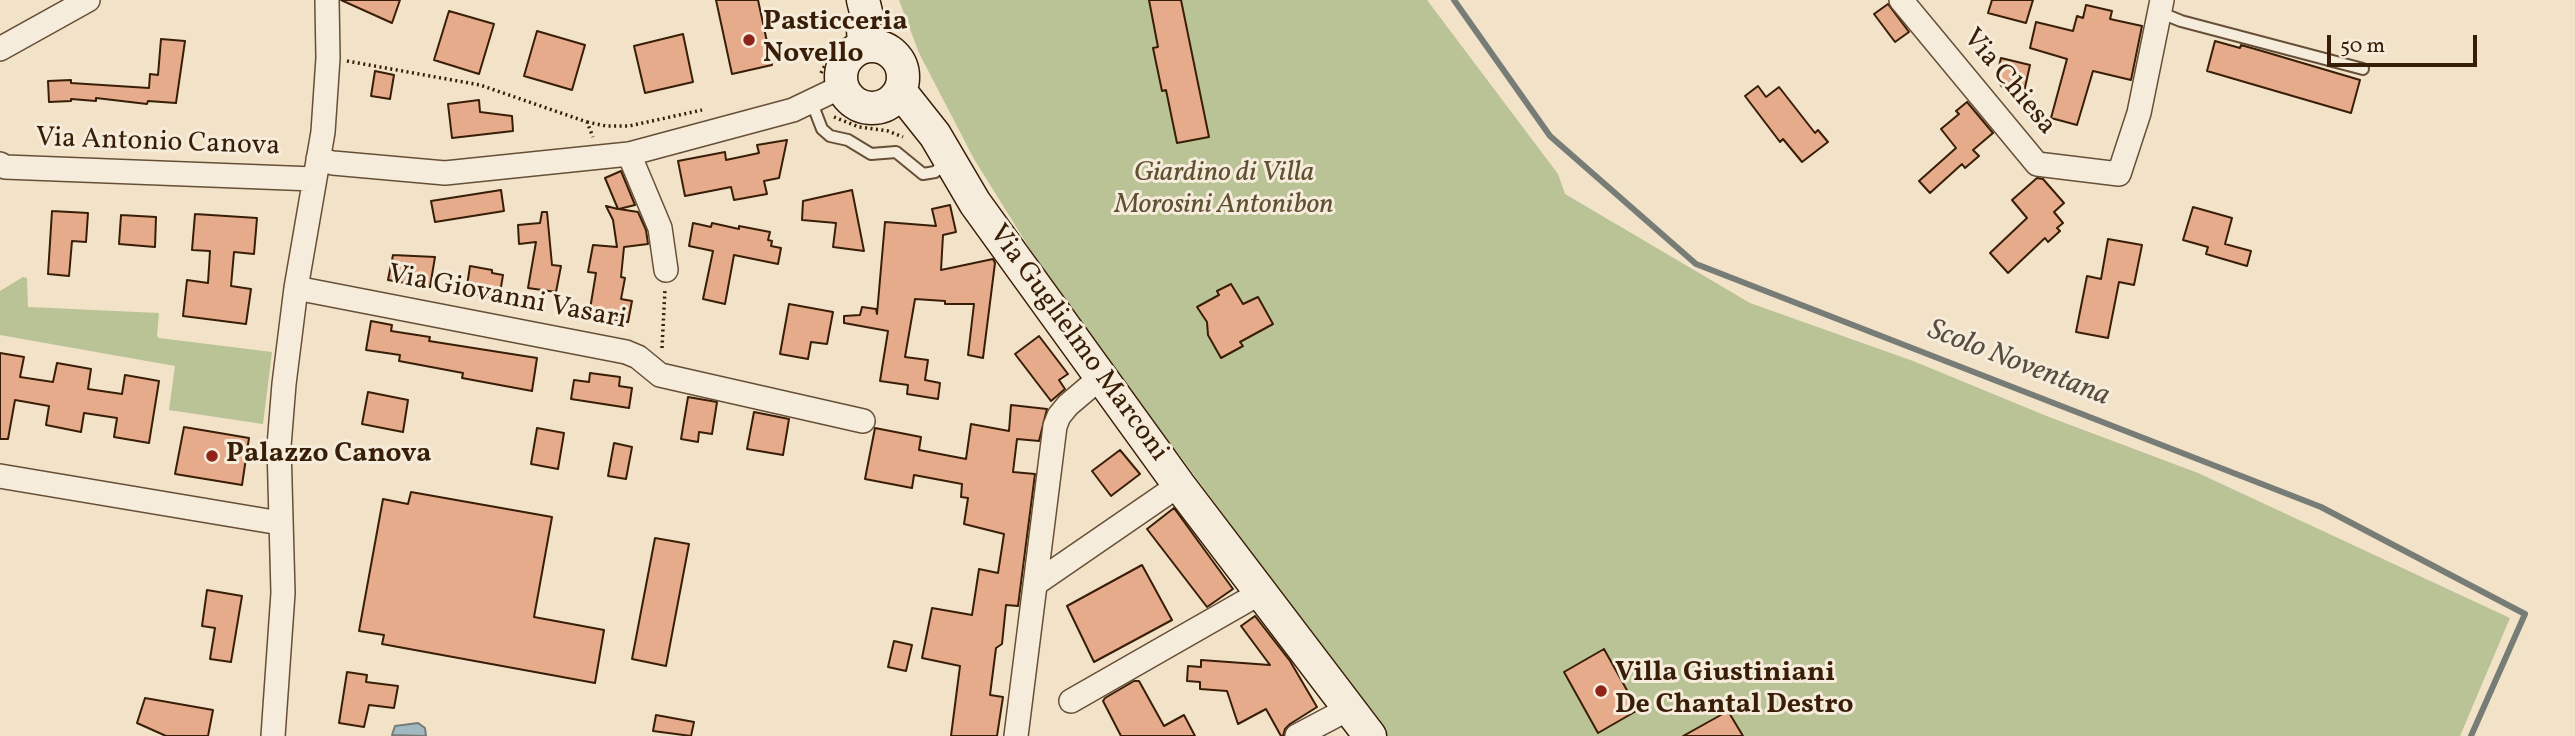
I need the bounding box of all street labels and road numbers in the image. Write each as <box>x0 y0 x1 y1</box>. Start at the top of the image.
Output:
street label: Via Chiesa <box>1954 23 2062 143</box>
street label: Via Antonio Canova <box>35 123 281 165</box>
street label: Via Guglielmo Marconi <box>980 219 1174 469</box>
street label: Via Giovanni Vasari <box>385 259 629 339</box>

